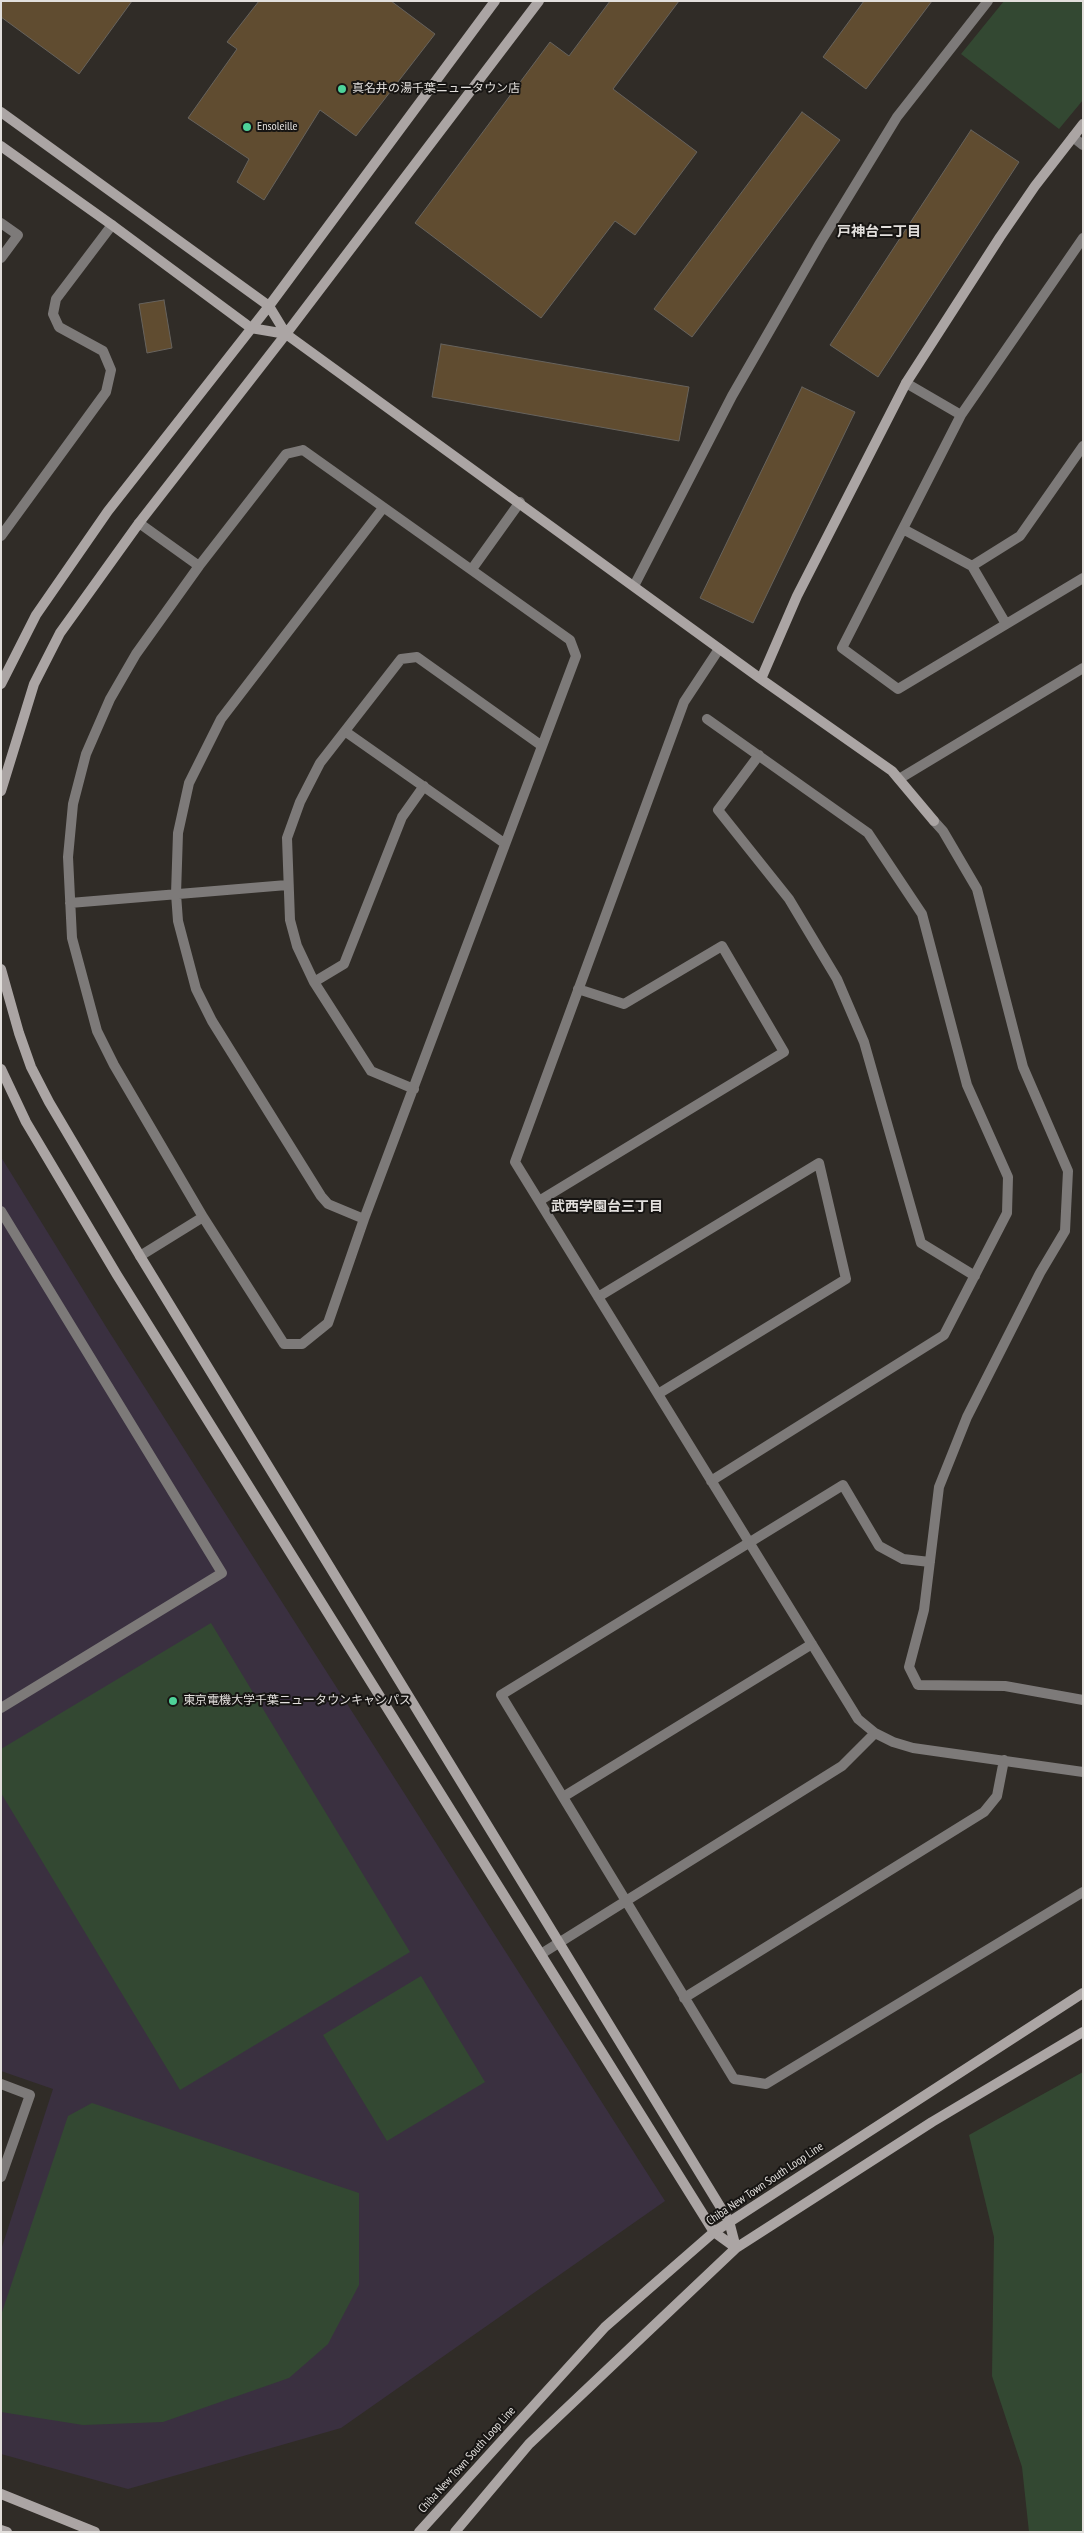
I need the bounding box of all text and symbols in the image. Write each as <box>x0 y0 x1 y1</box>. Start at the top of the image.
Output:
place label: 真名井の湯千葉ニュータウン店 <box>352 82 520 96</box>
marker: 真名井の湯千葉ニュータウン店 <box>336 83 348 95</box>
place label: Ensoleille <box>257 120 298 134</box>
marker: Ensoleille <box>241 121 253 133</box>
district label: 戸神台二丁目 <box>837 224 921 240</box>
district label: 武西学園台三丁目 <box>551 1199 663 1215</box>
place label: 東京電機大学千葉ニュータウンキャンパス <box>183 1694 411 1708</box>
marker: 東京電機大学千葉ニュータウンキャンパス <box>167 1695 179 1707</box>
street label: Chiba New Town South Loop Line <box>704 2139 826 2229</box>
street label: Chiba New Town South Loop Line <box>415 2404 519 2516</box>

